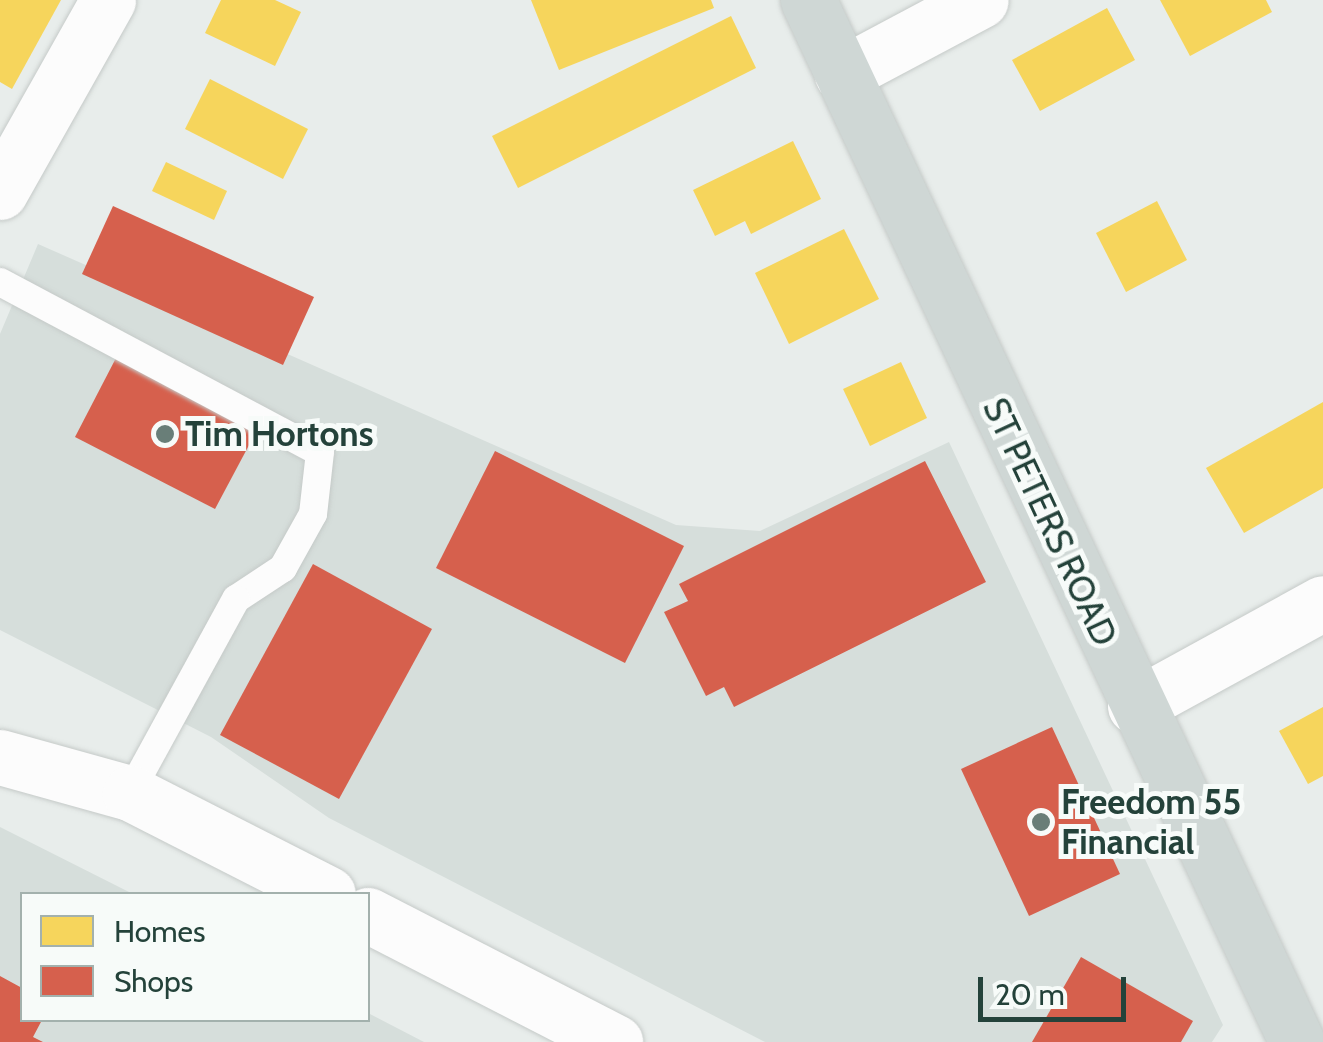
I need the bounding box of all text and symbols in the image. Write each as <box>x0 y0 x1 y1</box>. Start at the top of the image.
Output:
street label: ST PETERS ROAD <box>974 391 1126 653</box>
place label: Tim Hortons <box>185 413 373 455</box>
marker: Tim Hortons <box>154 423 176 445</box>
place label: Freedom 55 Financial <box>1061 781 1241 863</box>
marker: Freedom 55 Financial <box>1030 811 1052 833</box>
legend <box>20 892 370 1022</box>
text: Homes <box>114 913 205 950</box>
scale bar <box>983 957 1130 1019</box>
text: Shops <box>114 963 193 1000</box>
text: 20 m <box>995 976 1065 1013</box>

